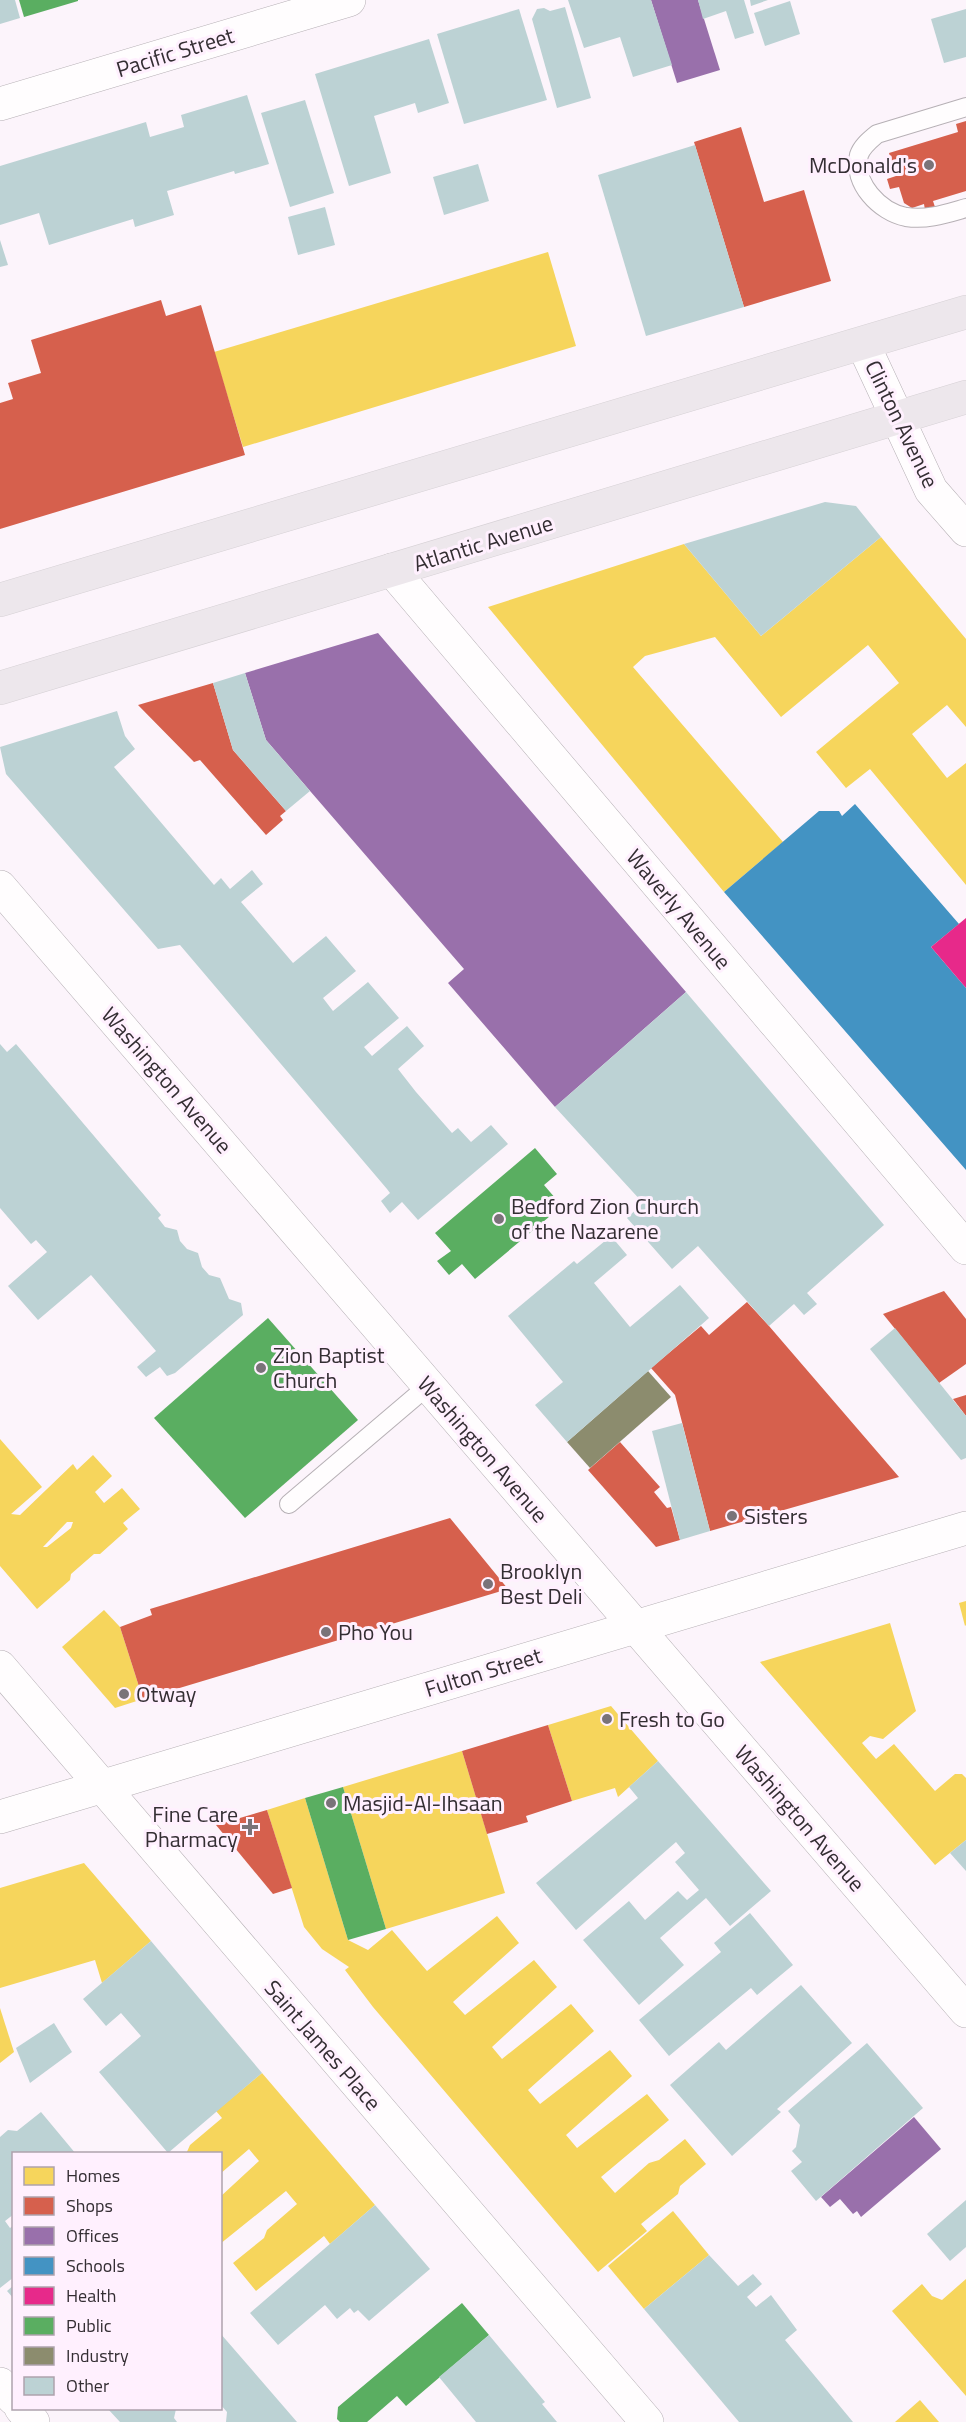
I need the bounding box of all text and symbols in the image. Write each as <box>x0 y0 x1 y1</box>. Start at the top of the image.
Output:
street label: Pacific Street <box>112 18 238 86</box>
place label: McDonald's <box>809 148 917 182</box>
marker: McDonald's <box>922 158 936 172</box>
street label: Clinton Avenue <box>856 354 948 494</box>
street label: Atlantic Avenue <box>409 506 557 580</box>
street label: Waverly Avenue <box>618 841 740 977</box>
street label: Washington Avenue <box>93 999 241 1161</box>
place label: Bedford Zion Church of the Nazarene <box>511 1189 699 1248</box>
marker: Bedford Zion Church of the Nazarene <box>492 1212 506 1226</box>
place label: Zion Baptist Church <box>273 1338 385 1397</box>
marker: Zion Baptist Church <box>254 1361 268 1375</box>
street label: Washington Avenue <box>409 1368 557 1530</box>
place label: Sisters <box>744 1499 808 1533</box>
marker: Sisters <box>725 1509 739 1523</box>
place label: Brooklyn Best Deli <box>500 1554 583 1613</box>
marker: Brooklyn Best Deli <box>481 1577 495 1591</box>
place label: Pho You <box>338 1615 413 1649</box>
marker: Pho You <box>319 1625 333 1639</box>
street label: Fulton Street <box>420 1638 546 1706</box>
place label: Otway <box>136 1677 197 1711</box>
marker: Otway <box>117 1687 131 1701</box>
place label: Fresh to Go <box>619 1702 725 1736</box>
marker: Fresh to Go <box>600 1712 614 1726</box>
street label: Washington Avenue <box>726 1737 874 1899</box>
place label: Masjid-Al-Ihsaan <box>343 1786 503 1820</box>
marker: Masjid-Al-Ihsaan <box>324 1796 338 1810</box>
place label: Fine Care Pharmacy <box>145 1797 238 1856</box>
marker: Fine Care Pharmacy <box>243 1820 257 1834</box>
street label: Saint James Place <box>256 1972 390 2118</box>
legend <box>12 2152 222 2410</box>
text: Homes <box>66 2162 120 2189</box>
text: Shops <box>66 2192 113 2219</box>
text: Offices <box>66 2222 119 2249</box>
text: Schools <box>66 2252 125 2279</box>
text: Health <box>66 2282 116 2309</box>
text: Public <box>66 2312 112 2339</box>
text: Industry <box>66 2342 129 2369</box>
text: Other <box>66 2372 109 2399</box>

